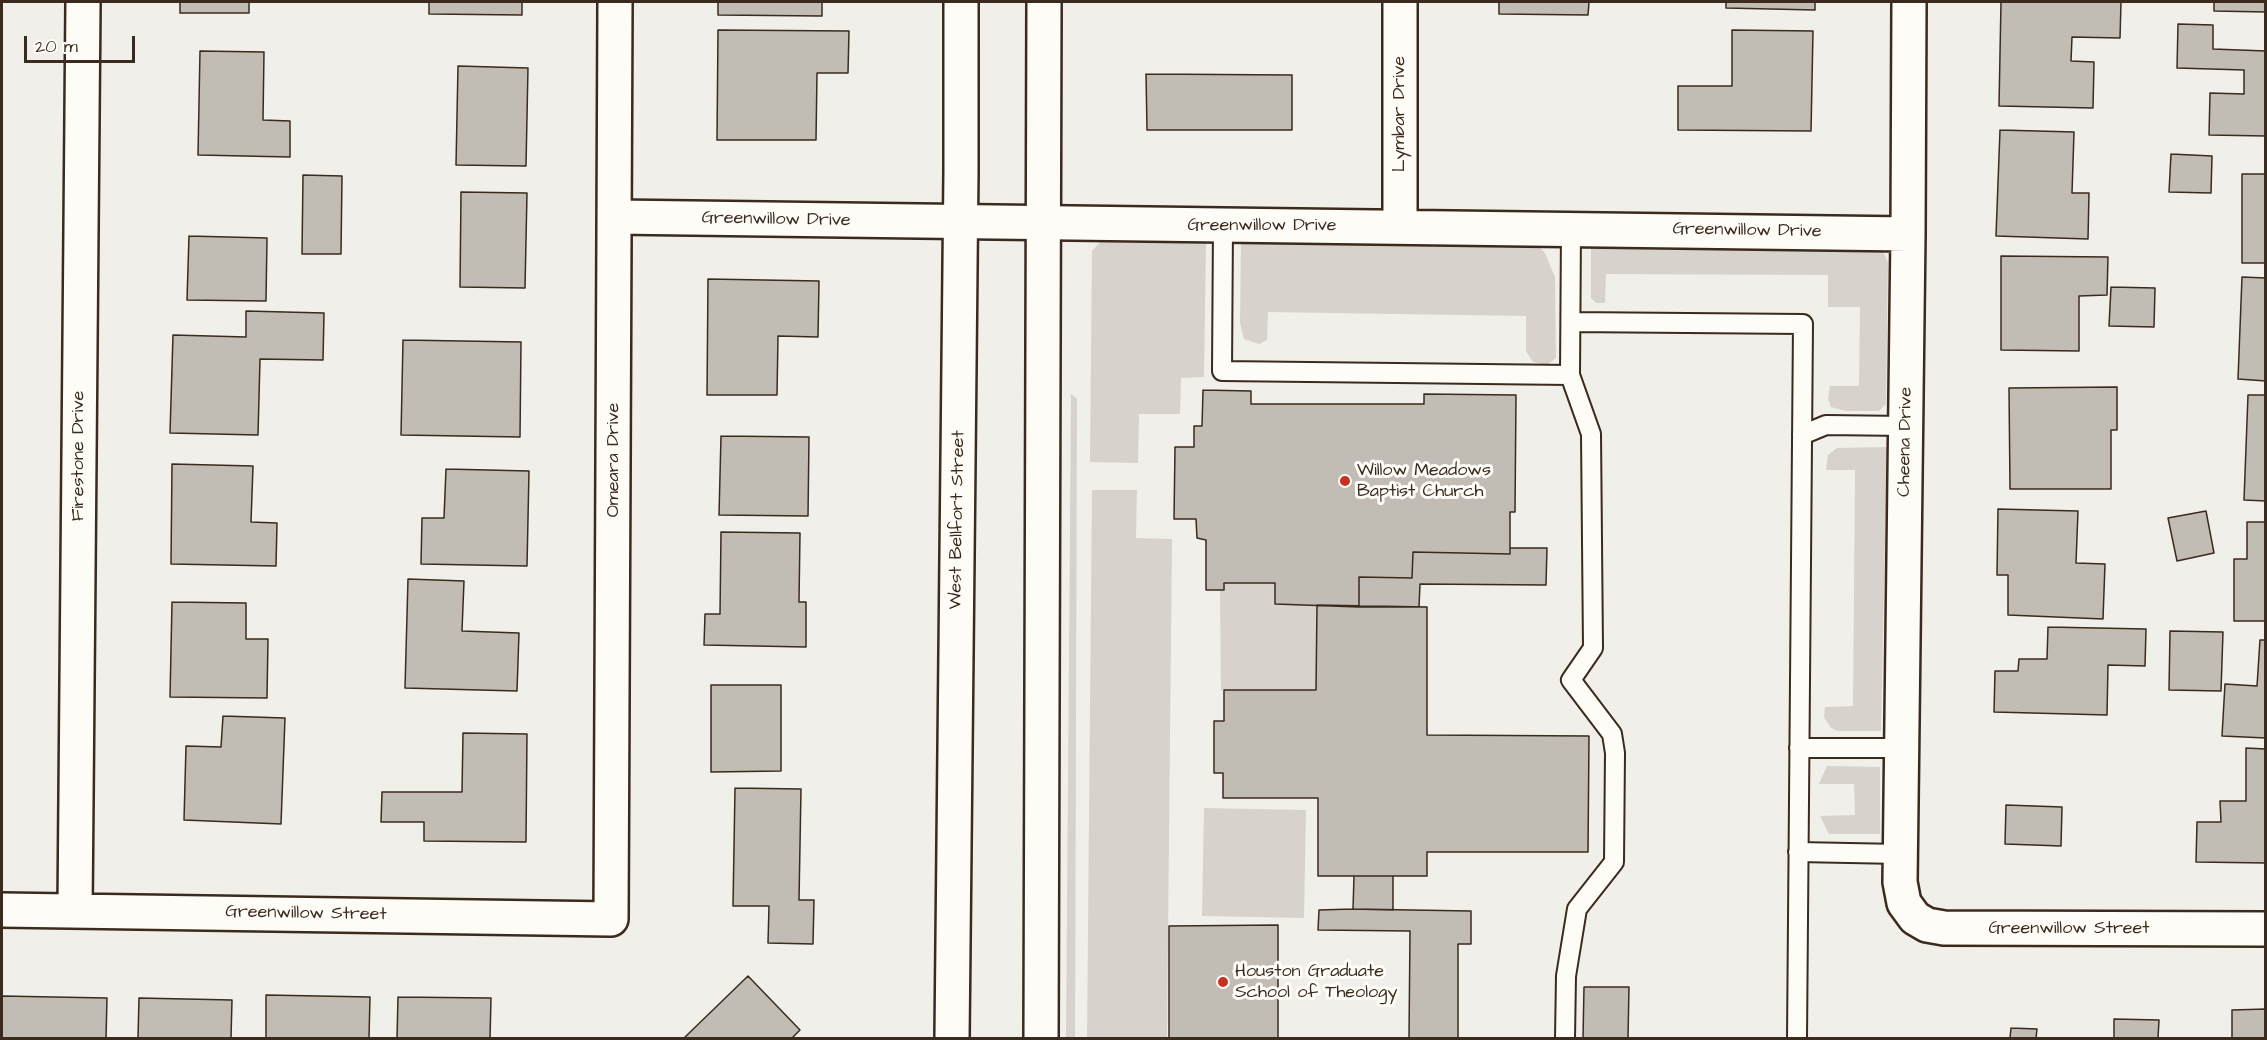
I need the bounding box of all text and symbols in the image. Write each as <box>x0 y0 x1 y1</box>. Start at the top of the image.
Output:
scale bar <box>27 24 138 62</box>
text: 20 m <box>35 34 78 59</box>
street label: Lymbar Drive <box>1389 56 1411 172</box>
street label: Greenwillow Drive <box>701 208 851 232</box>
street label: Greenwillow Drive <box>1187 215 1337 237</box>
street label: Greenwillow Drive <box>1672 219 1822 243</box>
street label: Cheena Drive <box>1894 387 1918 497</box>
street label: Firestone Drive <box>68 391 90 521</box>
street label: Omeara Drive <box>603 403 625 517</box>
street label: West Bellfort Street <box>946 430 970 610</box>
place label: Willow Meadows Baptist Church <box>1357 460 1491 502</box>
marker: Willow Meadows Baptist Church <box>1338 474 1352 488</box>
street label: Greenwillow Street <box>225 902 387 926</box>
street label: Greenwillow Street <box>1988 918 2150 940</box>
place label: Houston Graduate School of Theology <box>1235 961 1397 1004</box>
marker: Houston Graduate School of Theology <box>1216 975 1230 989</box>

